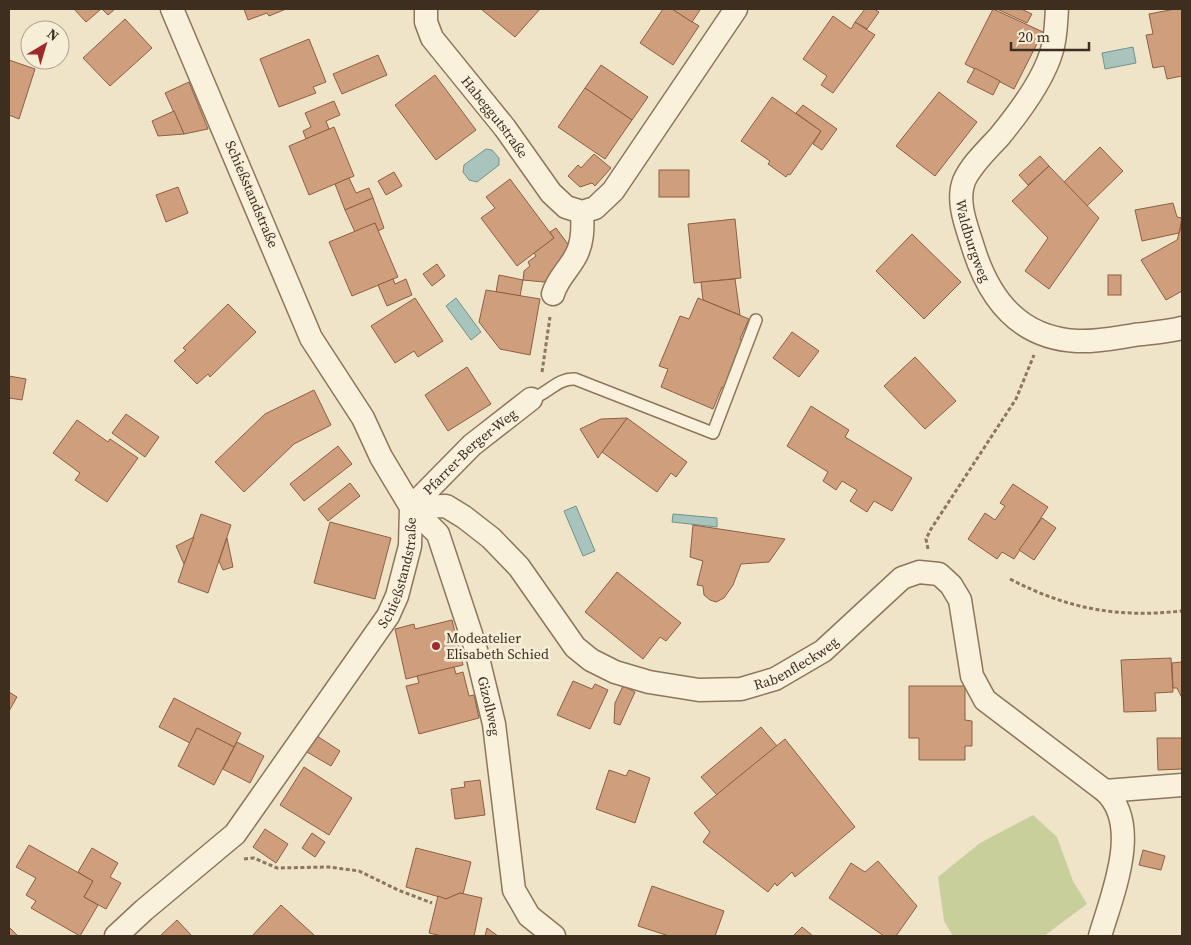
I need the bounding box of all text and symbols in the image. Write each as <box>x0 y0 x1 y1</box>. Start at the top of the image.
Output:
north arrow <box>20 20 70 70</box>
scale bar <box>1011 20 1088 52</box>
text: N <box>43 24 63 46</box>
text: 20 m <box>1018 26 1050 47</box>
street label: Habeggutstraße <box>457 72 533 162</box>
street label: Schießstandstraße <box>220 137 284 251</box>
street label: Waldburgweg <box>951 198 996 286</box>
street label: Pfarrer-Berger-Weg <box>418 404 521 499</box>
street label: Schießstandstraße <box>373 517 421 632</box>
place label: Modeatelier Elisabeth Schied <box>446 628 549 664</box>
street label: Rabenfleckweg <box>751 632 843 695</box>
marker: Modeatelier Elisabeth Schied <box>430 640 442 652</box>
street label: Gizollweg <box>473 674 505 737</box>

